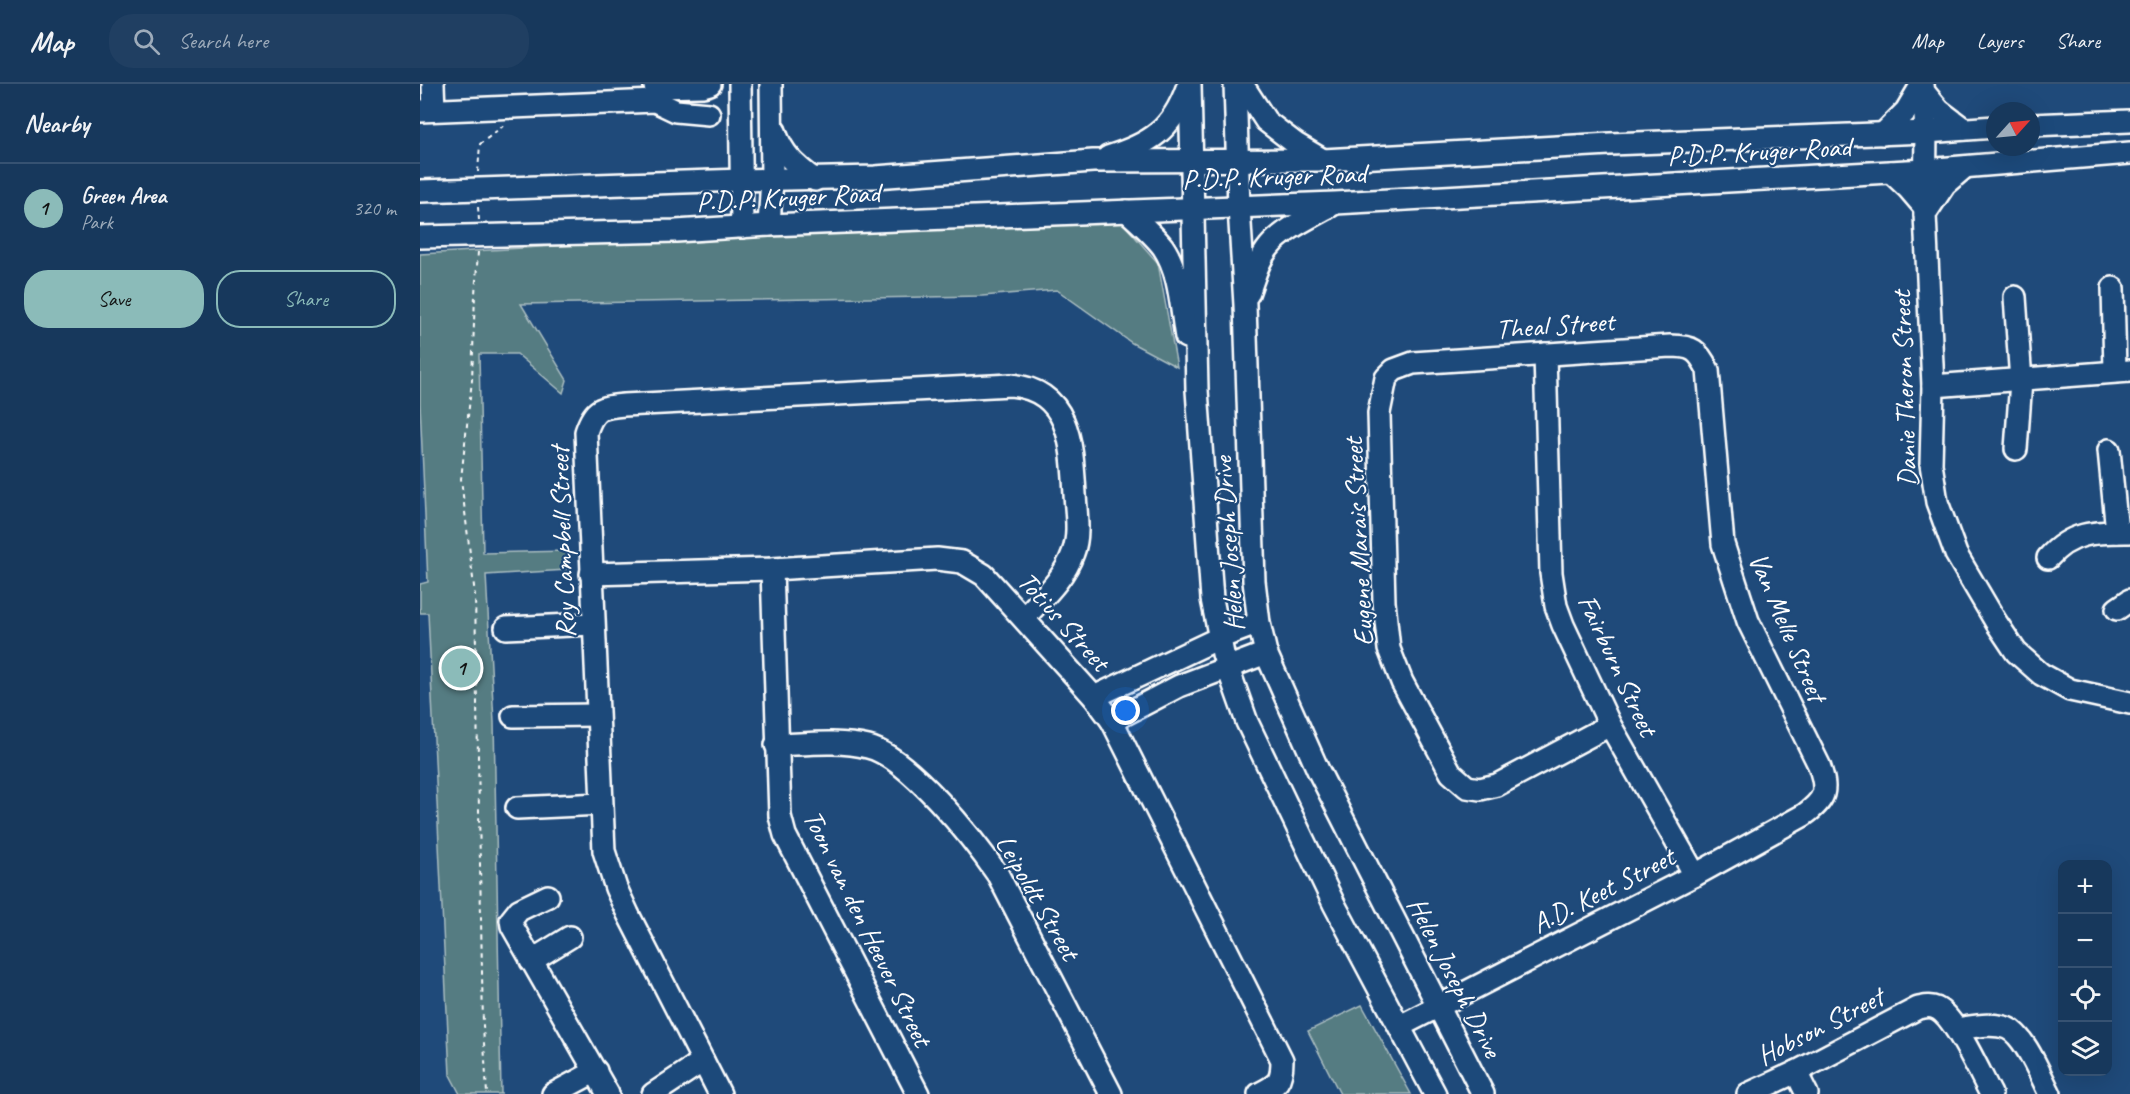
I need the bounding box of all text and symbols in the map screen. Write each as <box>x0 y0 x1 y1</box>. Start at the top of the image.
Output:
search box <box>109 14 529 68</box>
text: Map <box>30 24 73 59</box>
icon: search <box>130 25 163 58</box>
text: Search here <box>178 27 268 55</box>
text: Map <box>1911 28 1944 54</box>
text: Layers <box>1977 28 2023 54</box>
text: Share <box>2056 28 2100 54</box>
north arrow <box>1986 102 2040 156</box>
text: Nearby <box>24 107 89 140</box>
street label: P.D.P. Kruger Road <box>1666 129 1856 173</box>
street label: P.D.P. Kruger Road <box>1182 155 1370 197</box>
street label: P.D.P. Kruger Road <box>695 175 885 219</box>
text: Green Area <box>81 182 166 210</box>
text: 1 <box>39 196 48 221</box>
text: 320 m <box>353 196 396 221</box>
text: Park <box>81 210 113 235</box>
button: Save <box>24 270 204 328</box>
button: Share <box>216 270 396 328</box>
street label: Danie Theron Street <box>1883 287 1925 488</box>
street label: Theal Street <box>1495 303 1618 347</box>
street label: Eugene Marais Street <box>1335 434 1381 647</box>
street label: Roy Campbell Street <box>541 442 583 638</box>
street label: Helen Joseph Drive <box>1204 453 1252 633</box>
street label: Van Melle Street <box>1741 547 1837 710</box>
street label: Totius Street <box>1010 564 1120 680</box>
street label: Fairburn Street <box>1570 589 1667 744</box>
pin: 1 <box>442 646 480 690</box>
your location <box>1111 696 1140 725</box>
street label: Toon van den Heever Street <box>796 804 942 1054</box>
street label: Leipoldt Street <box>988 828 1089 968</box>
street label: A.D. Keet Street <box>1526 838 1683 941</box>
map controls <box>2058 860 2112 1076</box>
button: + <box>2058 860 2112 914</box>
street label: Helen Joseph Drive <box>1400 891 1511 1065</box>
button: − <box>2058 914 2112 968</box>
button: locate <box>2058 968 2112 1022</box>
street label: Hobson Street <box>1751 977 1893 1073</box>
button: layers <box>2058 1022 2112 1076</box>

